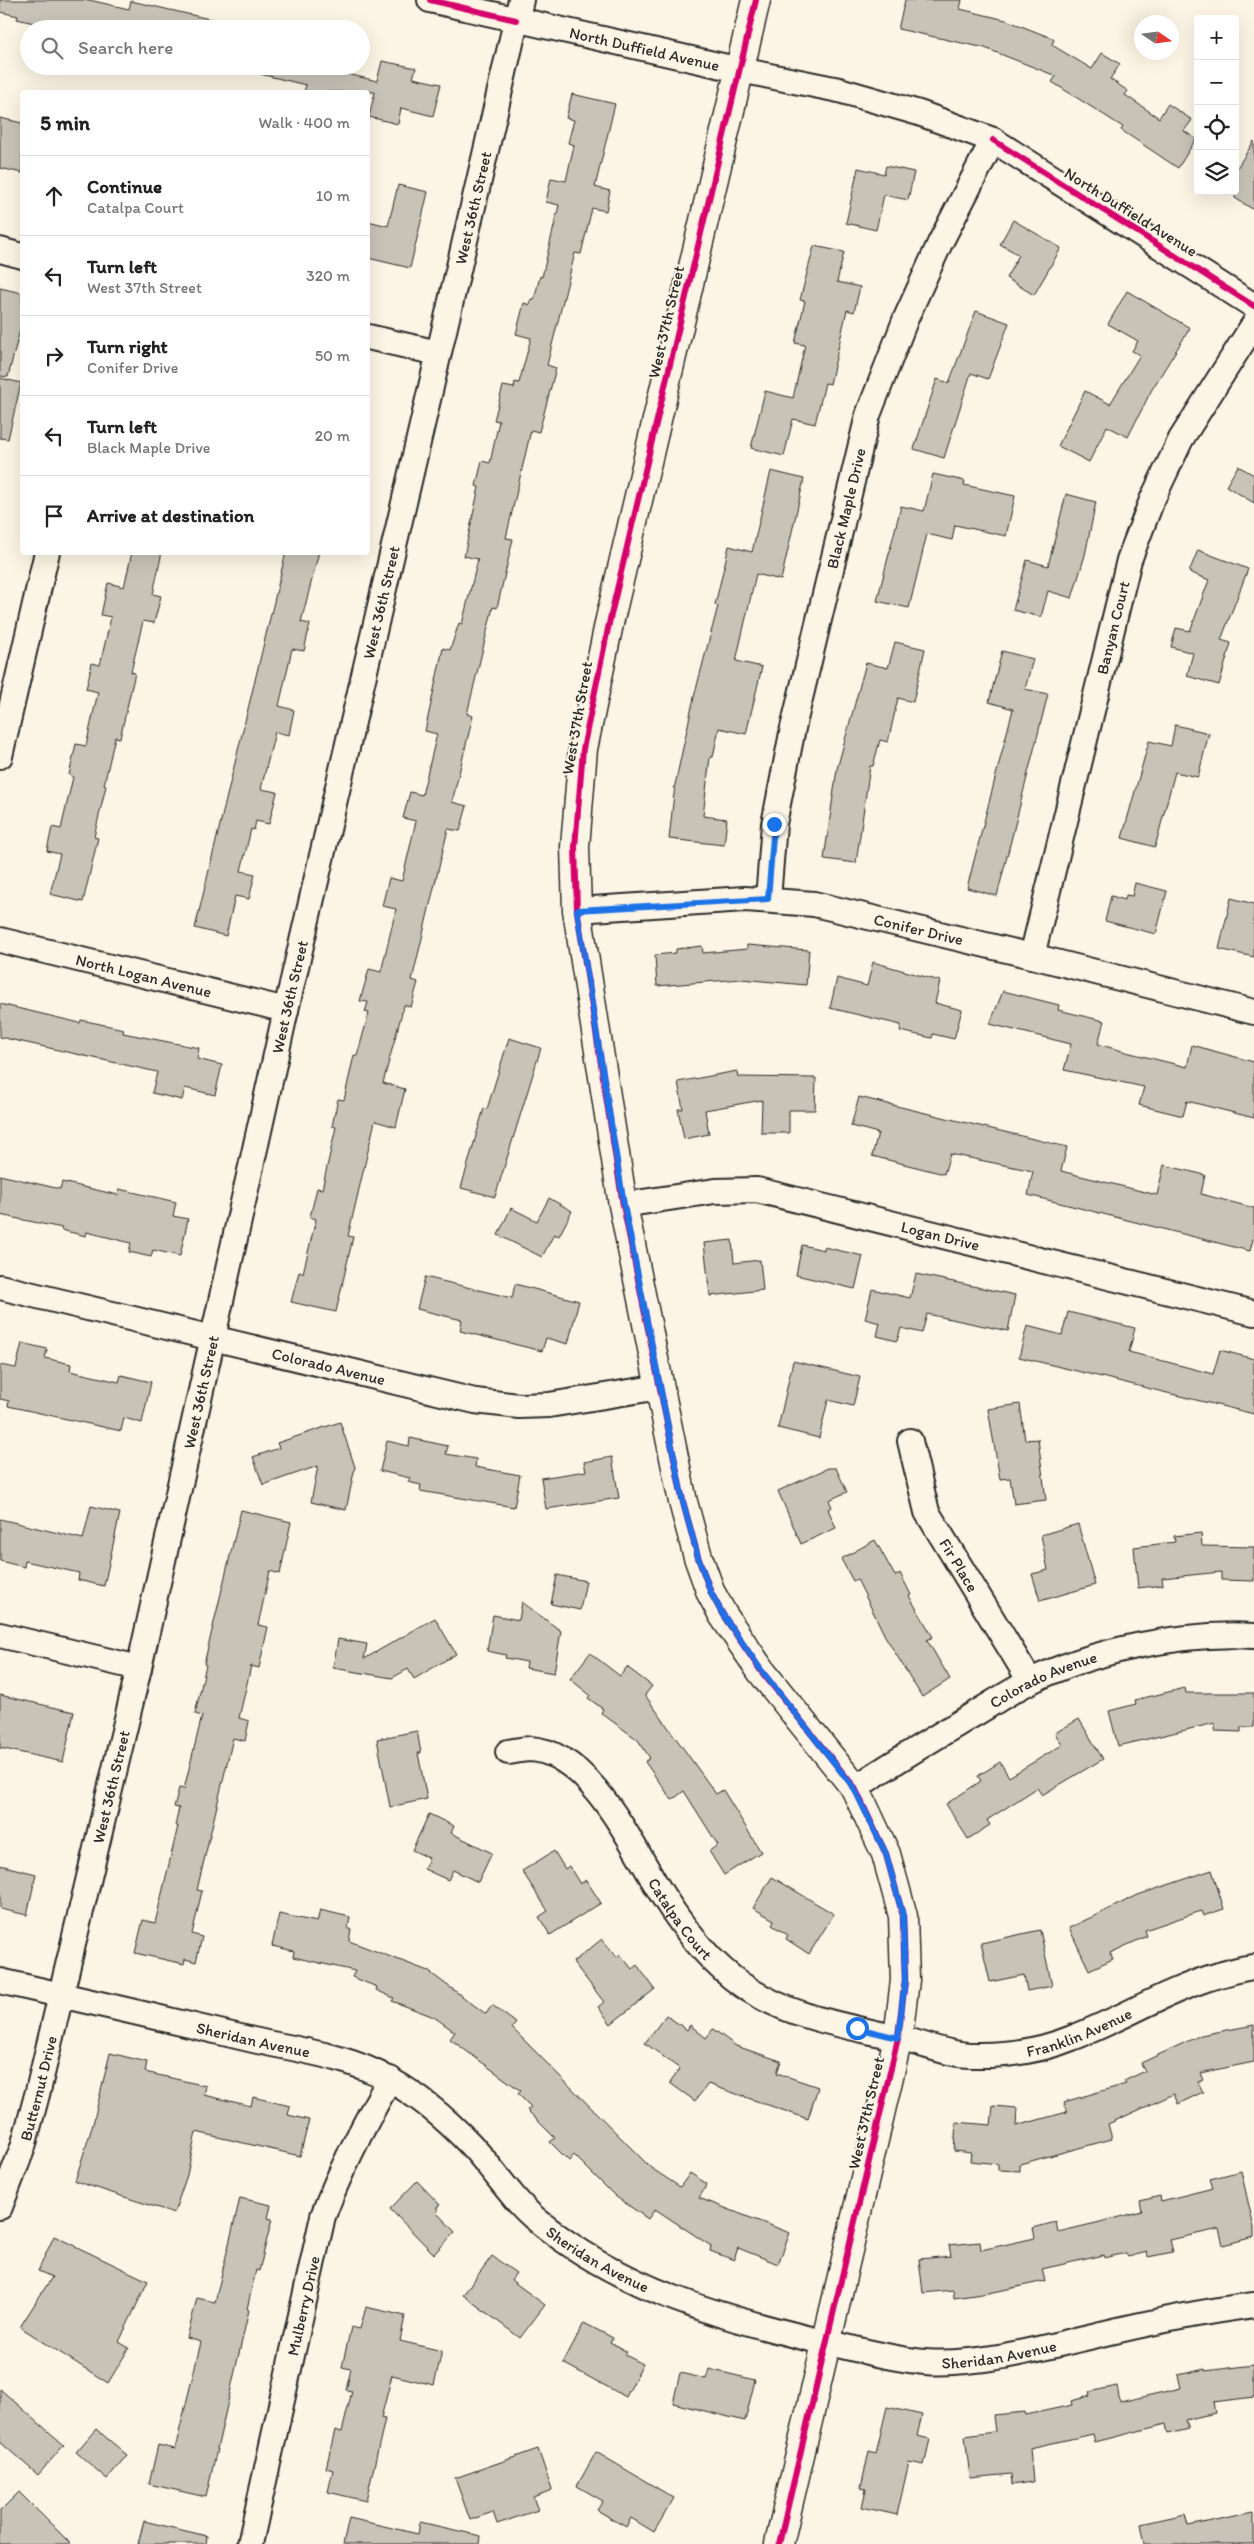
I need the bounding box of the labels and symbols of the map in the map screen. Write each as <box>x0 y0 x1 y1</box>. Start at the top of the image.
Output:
north arrow <box>1134 15 1179 60</box>
street label: North Duffield Avenue <box>568 22 722 75</box>
street label: West 36th Street <box>450 149 495 266</box>
street label: North Duffield Avenue <box>1061 163 1201 261</box>
street label: West 37th Street <box>644 264 688 380</box>
street label: Black Maple Drive <box>822 446 869 571</box>
street label: West 36th Street <box>359 544 403 661</box>
street label: Banyan Court <box>1092 579 1133 676</box>
street label: West 37th Street <box>558 660 596 776</box>
route end <box>763 813 786 836</box>
street label: Conifer Drive <box>872 909 965 949</box>
street label: West 36th Street <box>267 938 311 1055</box>
street label: North Logan Avenue <box>74 949 214 1001</box>
street label: Logan Drive <box>899 1217 982 1254</box>
street label: West 36th Street <box>179 1333 223 1450</box>
street label: Colorado Avenue <box>270 1343 387 1389</box>
street label: Fir Place <box>936 1535 983 1595</box>
street label: Colorado Avenue <box>986 1647 1099 1712</box>
street label: West 36th Street <box>88 1728 133 1845</box>
street label: Catalpa Court <box>644 1874 717 1964</box>
street label: Franklin Avenue <box>1025 2003 1135 2060</box>
street label: Sheridan Avenue <box>195 2017 312 2061</box>
route start <box>846 2017 869 2040</box>
street label: Butternut Drive <box>16 2034 60 2143</box>
street label: West 37th Street <box>844 2055 888 2171</box>
street label: Sheridan Avenue <box>543 2222 652 2296</box>
street label: Mulberry Drive <box>283 2254 323 2358</box>
street label: Sheridan Avenue <box>942 2335 1059 2372</box>

